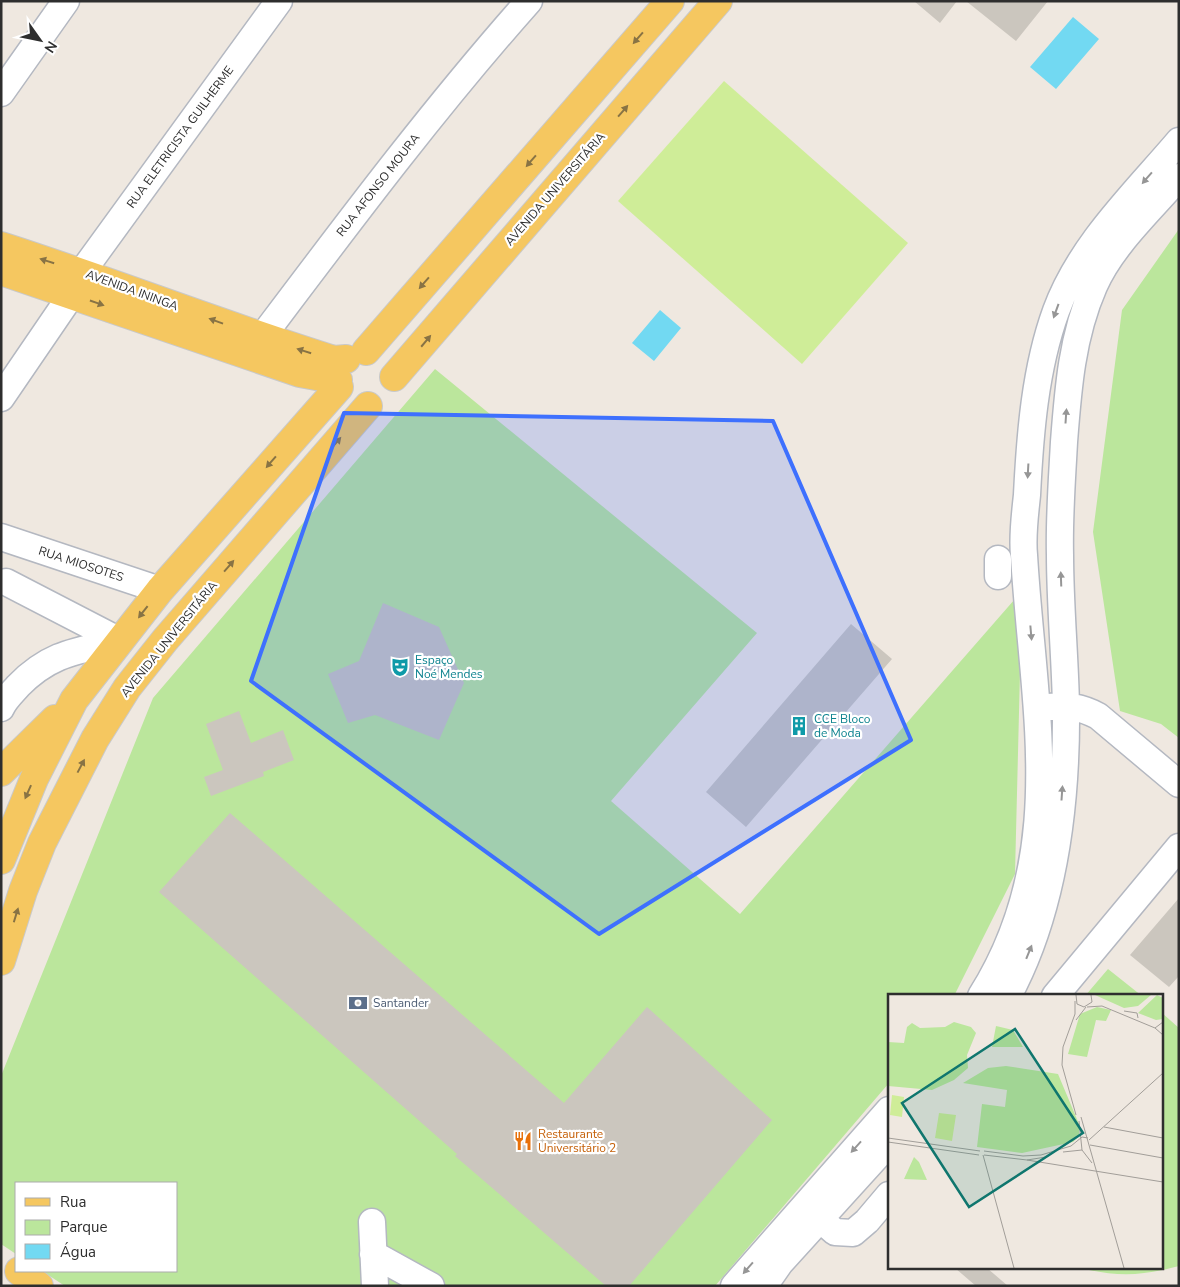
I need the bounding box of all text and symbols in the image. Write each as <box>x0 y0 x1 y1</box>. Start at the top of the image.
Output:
north arrow <box>15 15 65 65</box>
one-way arrow <box>633 32 644 44</box>
text: N <box>40 37 61 56</box>
street label: RUA ELETRICISTA GUILHERME <box>123 63 237 211</box>
one-way arrow <box>617 105 628 118</box>
street label: AVENIDA UNIVERSITÁRIA <box>501 129 609 249</box>
street label: RUA AFONSO MOURA <box>333 130 423 240</box>
one-way arrow <box>525 154 537 166</box>
one-way arrow <box>1142 172 1153 184</box>
one-way arrow <box>39 256 54 264</box>
street label: AVENIDA ININGA <box>84 266 181 314</box>
one-way arrow <box>419 277 430 290</box>
one-way arrow <box>90 300 105 307</box>
one-way arrow <box>1052 304 1059 319</box>
one-way arrow <box>209 317 224 324</box>
one-way arrow <box>420 335 431 347</box>
one-way arrow <box>296 346 311 354</box>
one-way arrow <box>1063 408 1071 424</box>
one-way arrow <box>330 437 341 450</box>
one-way arrow <box>266 456 277 469</box>
one-way arrow <box>1023 463 1031 479</box>
street label: RUA MIOSOTES <box>36 543 126 585</box>
one-way arrow <box>223 560 235 572</box>
one-way arrow <box>1056 570 1064 586</box>
street label: AVENIDA UNIVERSITÁRIA <box>117 577 221 700</box>
one-way arrow <box>137 605 148 618</box>
one-way arrow <box>1027 625 1035 641</box>
place label: Espaço Noé Mendes <box>415 652 483 682</box>
theatre icon: Espaço Noé Mendes <box>389 656 411 678</box>
place label: CCE Bloco de Moda <box>814 711 871 741</box>
building icon: CCE Bloco de Moda <box>788 715 810 737</box>
one-way arrow <box>77 759 85 773</box>
one-way arrow <box>23 785 31 799</box>
one-way arrow <box>1059 785 1067 801</box>
one-way arrow <box>12 907 20 922</box>
one-way arrow <box>1026 945 1034 959</box>
bank icon: Santander <box>347 992 369 1014</box>
inset map <box>888 994 1162 1270</box>
place label: Santander <box>373 995 429 1011</box>
place label: Restaurante Universitário 2 <box>538 1126 616 1156</box>
restaurant icon: Restaurante Universitário 2 <box>512 1130 534 1152</box>
one-way arrow <box>850 1140 862 1152</box>
legend <box>15 1182 178 1272</box>
text: Rua <box>60 1192 86 1212</box>
text: Parque <box>60 1217 108 1237</box>
text: Água <box>60 1242 96 1262</box>
one-way arrow <box>743 1262 754 1275</box>

